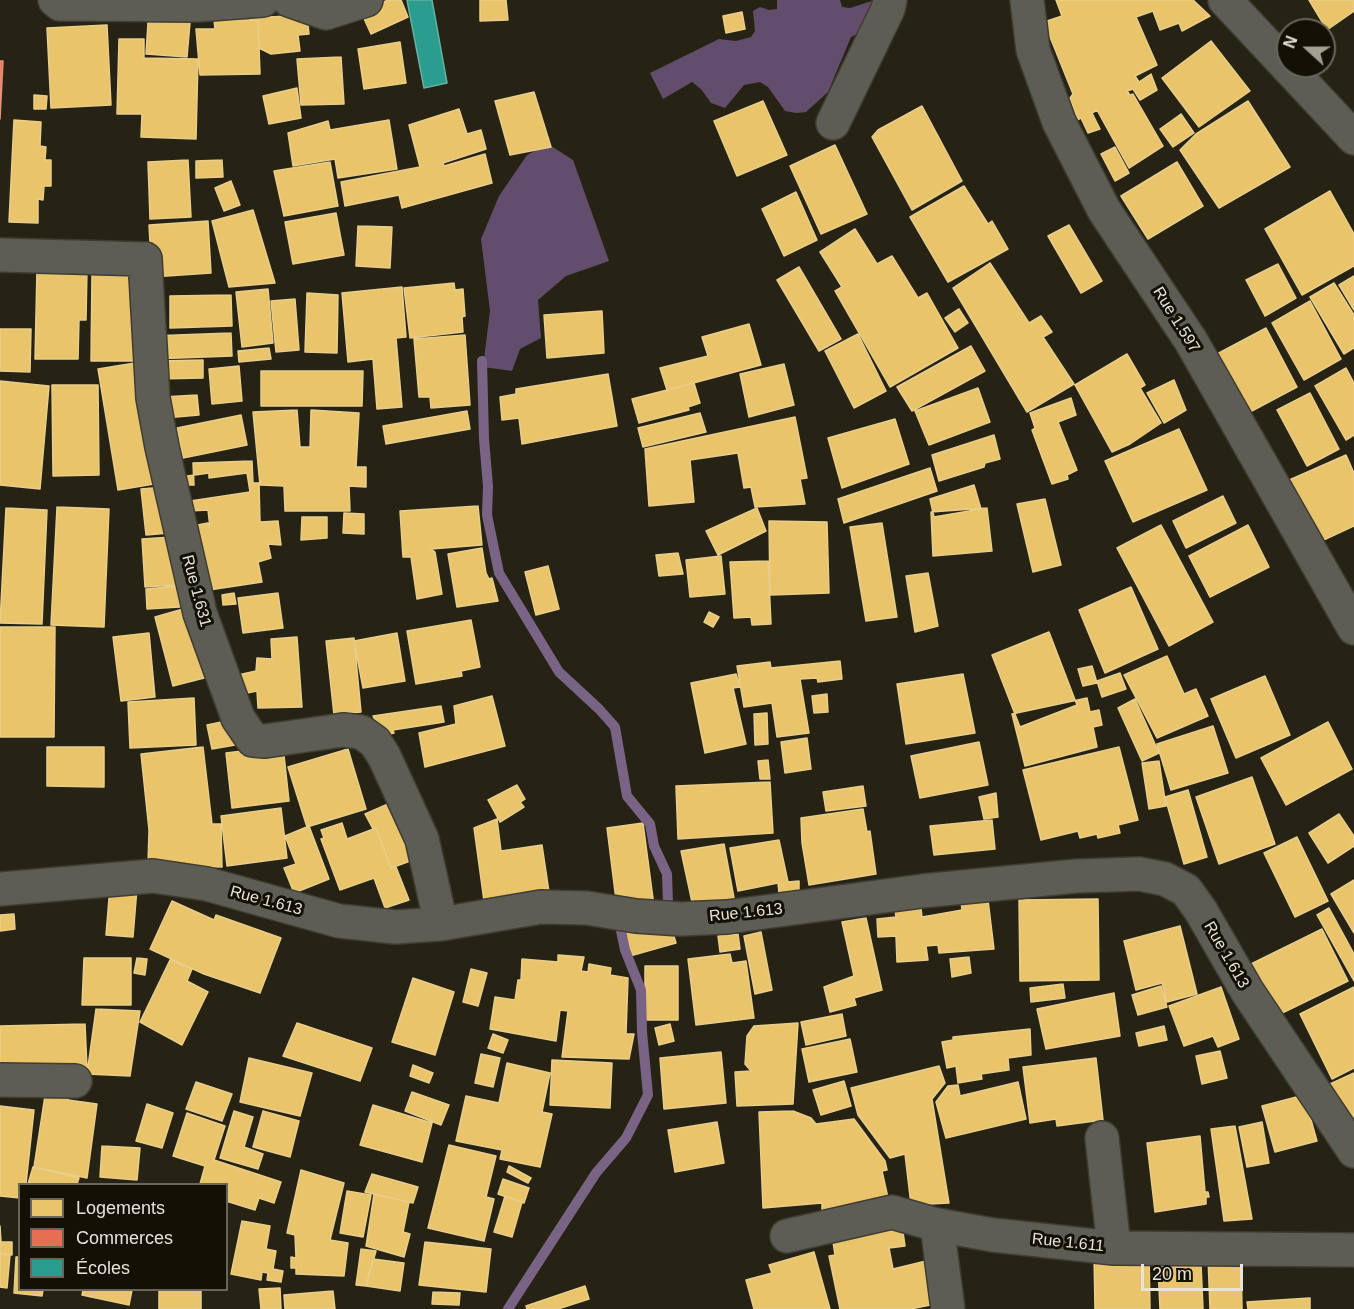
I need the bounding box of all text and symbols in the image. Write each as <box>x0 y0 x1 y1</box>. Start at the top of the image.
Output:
north arrow <box>1276 18 1336 78</box>
text: N <box>1281 34 1301 51</box>
street label: Rue 1.597 <box>1148 284 1204 356</box>
street label: Rue 1.631 <box>177 553 215 629</box>
street label: Rue 1.613 <box>228 882 304 920</box>
street label: Rue 1.613 <box>708 900 784 926</box>
street label: Rue 1.613 <box>1199 918 1253 992</box>
legend <box>18 1183 228 1291</box>
text: Logements <box>76 1198 165 1218</box>
text: Commerces <box>76 1228 173 1248</box>
street label: Rue 1.611 <box>1031 1230 1105 1256</box>
scale bar <box>1144 1252 1246 1290</box>
text: Écoles <box>76 1258 130 1278</box>
text: 20 m <box>1152 1264 1192 1284</box>

